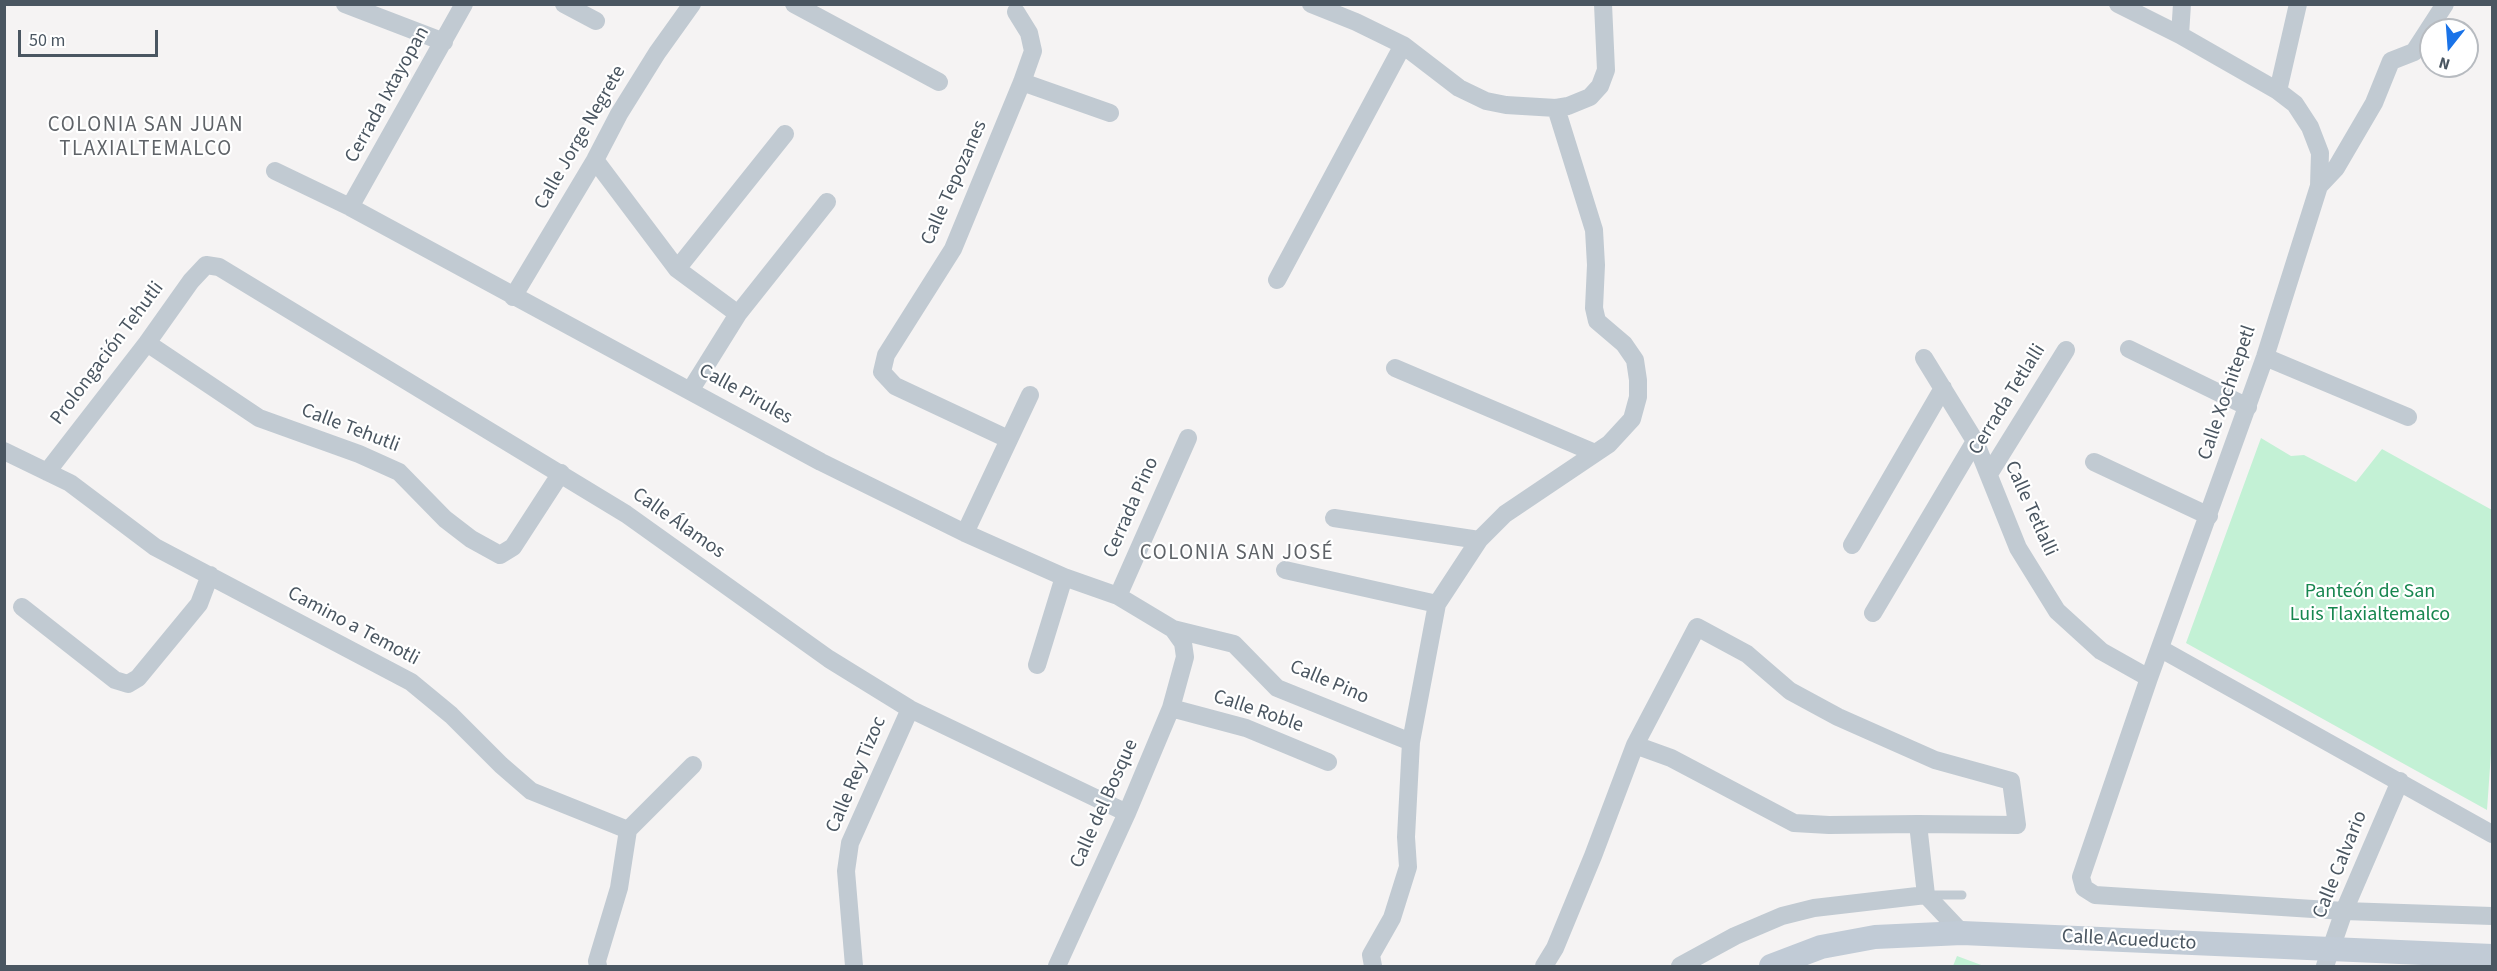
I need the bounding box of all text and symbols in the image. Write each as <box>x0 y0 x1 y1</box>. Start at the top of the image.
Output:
scale bar <box>21 18 160 56</box>
north arrow <box>2419 18 2479 78</box>
street label: Cerrada Ixtayopan <box>341 23 435 167</box>
text: 50 m <box>29 28 65 53</box>
text: N <box>2436 51 2453 75</box>
street label: Calle Jorge Negrete <box>530 62 632 214</box>
district label: COLONIA SAN JUAN TLAXIALTEMALCO <box>48 113 244 163</box>
street label: Calle Tepozanes <box>917 117 993 249</box>
street label: Prolongación Tehutli <box>46 278 170 430</box>
street label: Calle Xochitepetl <box>2194 323 2262 463</box>
street label: Cerrada Tetlalli <box>1964 340 2052 460</box>
street label: Calle Pirules <box>694 360 796 430</box>
street label: Calle Tehutli <box>297 399 403 459</box>
street label: Cerrada Pino <box>1099 454 1165 562</box>
street label: Calle Tetlalli <box>1998 458 2062 560</box>
street label: Calle Álamos <box>627 483 729 565</box>
district label: COLONIA SAN JOSÉ <box>1140 541 1334 567</box>
park label: Panteón de San Luis Tlaxialtemalco <box>2290 581 2450 628</box>
street label: Camino a Temotli <box>283 582 423 672</box>
street label: Calle Pino <box>1286 656 1372 710</box>
street label: Calle Roble <box>1210 685 1306 739</box>
street label: Calle Rey Tizoc <box>822 713 892 837</box>
street label: Calle del Bosque <box>1066 736 1144 872</box>
street label: Calle Calvario <box>2309 808 2373 922</box>
street label: Calle Acueducto <box>2061 925 2197 957</box>

